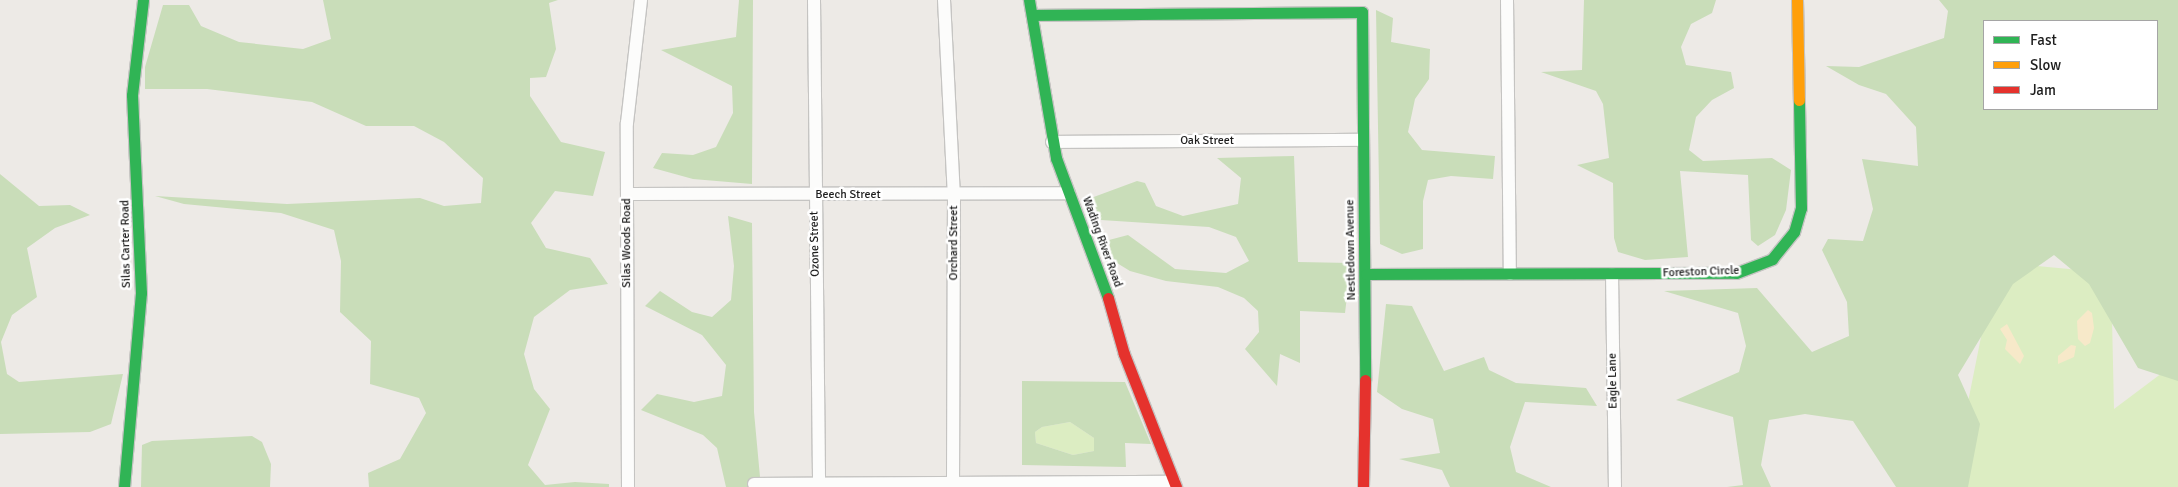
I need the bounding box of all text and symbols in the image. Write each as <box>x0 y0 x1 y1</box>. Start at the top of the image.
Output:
legend <box>1983 20 2158 110</box>
text: Fast <box>2030 31 2057 49</box>
text: Slow <box>2030 56 2061 74</box>
text: Jam <box>2030 81 2056 99</box>
street label: Oak Street <box>1180 134 1234 148</box>
street label: Beech Street <box>815 188 881 202</box>
street label: Wading River Road <box>1079 195 1125 289</box>
street label: Silas Woods Road <box>620 198 634 288</box>
street label: Nestledown Avenue <box>1343 199 1359 301</box>
street label: Silas Carter Road <box>118 200 134 288</box>
street label: Orchard Street <box>947 206 961 280</box>
street label: Ozone Street <box>807 211 823 277</box>
street label: Foreston Circle <box>1662 263 1740 281</box>
street label: Eagle Lane <box>1605 353 1621 409</box>

